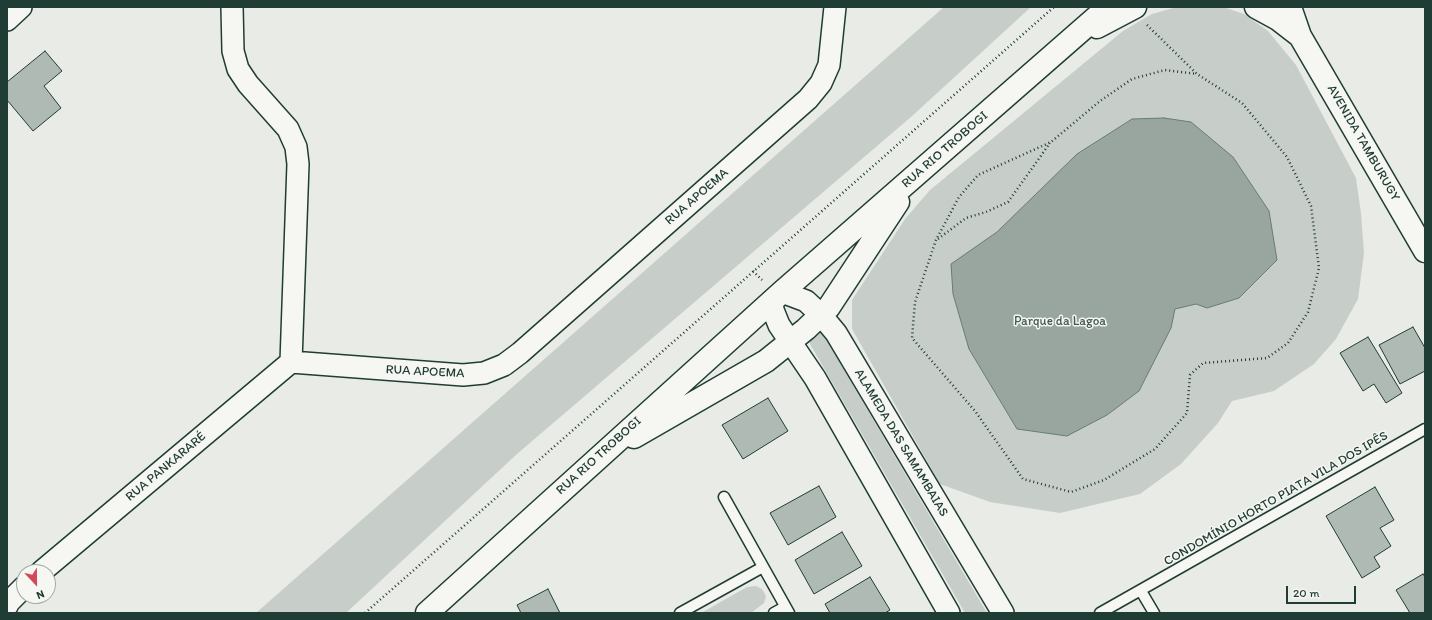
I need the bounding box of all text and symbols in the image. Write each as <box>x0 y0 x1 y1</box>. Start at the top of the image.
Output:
street label: AVENIDA TAMBURUGY <box>1323 82 1403 204</box>
street label: RUA RIO TROBOGI <box>899 108 991 192</box>
street label: RUA APOEMA <box>662 165 732 229</box>
park label: Parque da Lagoa <box>1014 314 1106 330</box>
street label: RUA APOEMA <box>385 362 465 382</box>
street label: ALAMEDA DAS SAMAMBAIAS <box>851 366 951 520</box>
street label: RUA RIO TROBOGI <box>553 414 645 498</box>
street label: CONDOMÍNIO HORTO PIATA VILA DOS IPÊS <box>1161 428 1391 570</box>
street label: RUA PANKARARÉ <box>123 429 209 505</box>
north arrow <box>16 564 56 604</box>
scale bar <box>1288 578 1358 604</box>
text: 20 m <box>1293 586 1320 600</box>
text: N <box>34 587 46 602</box>

